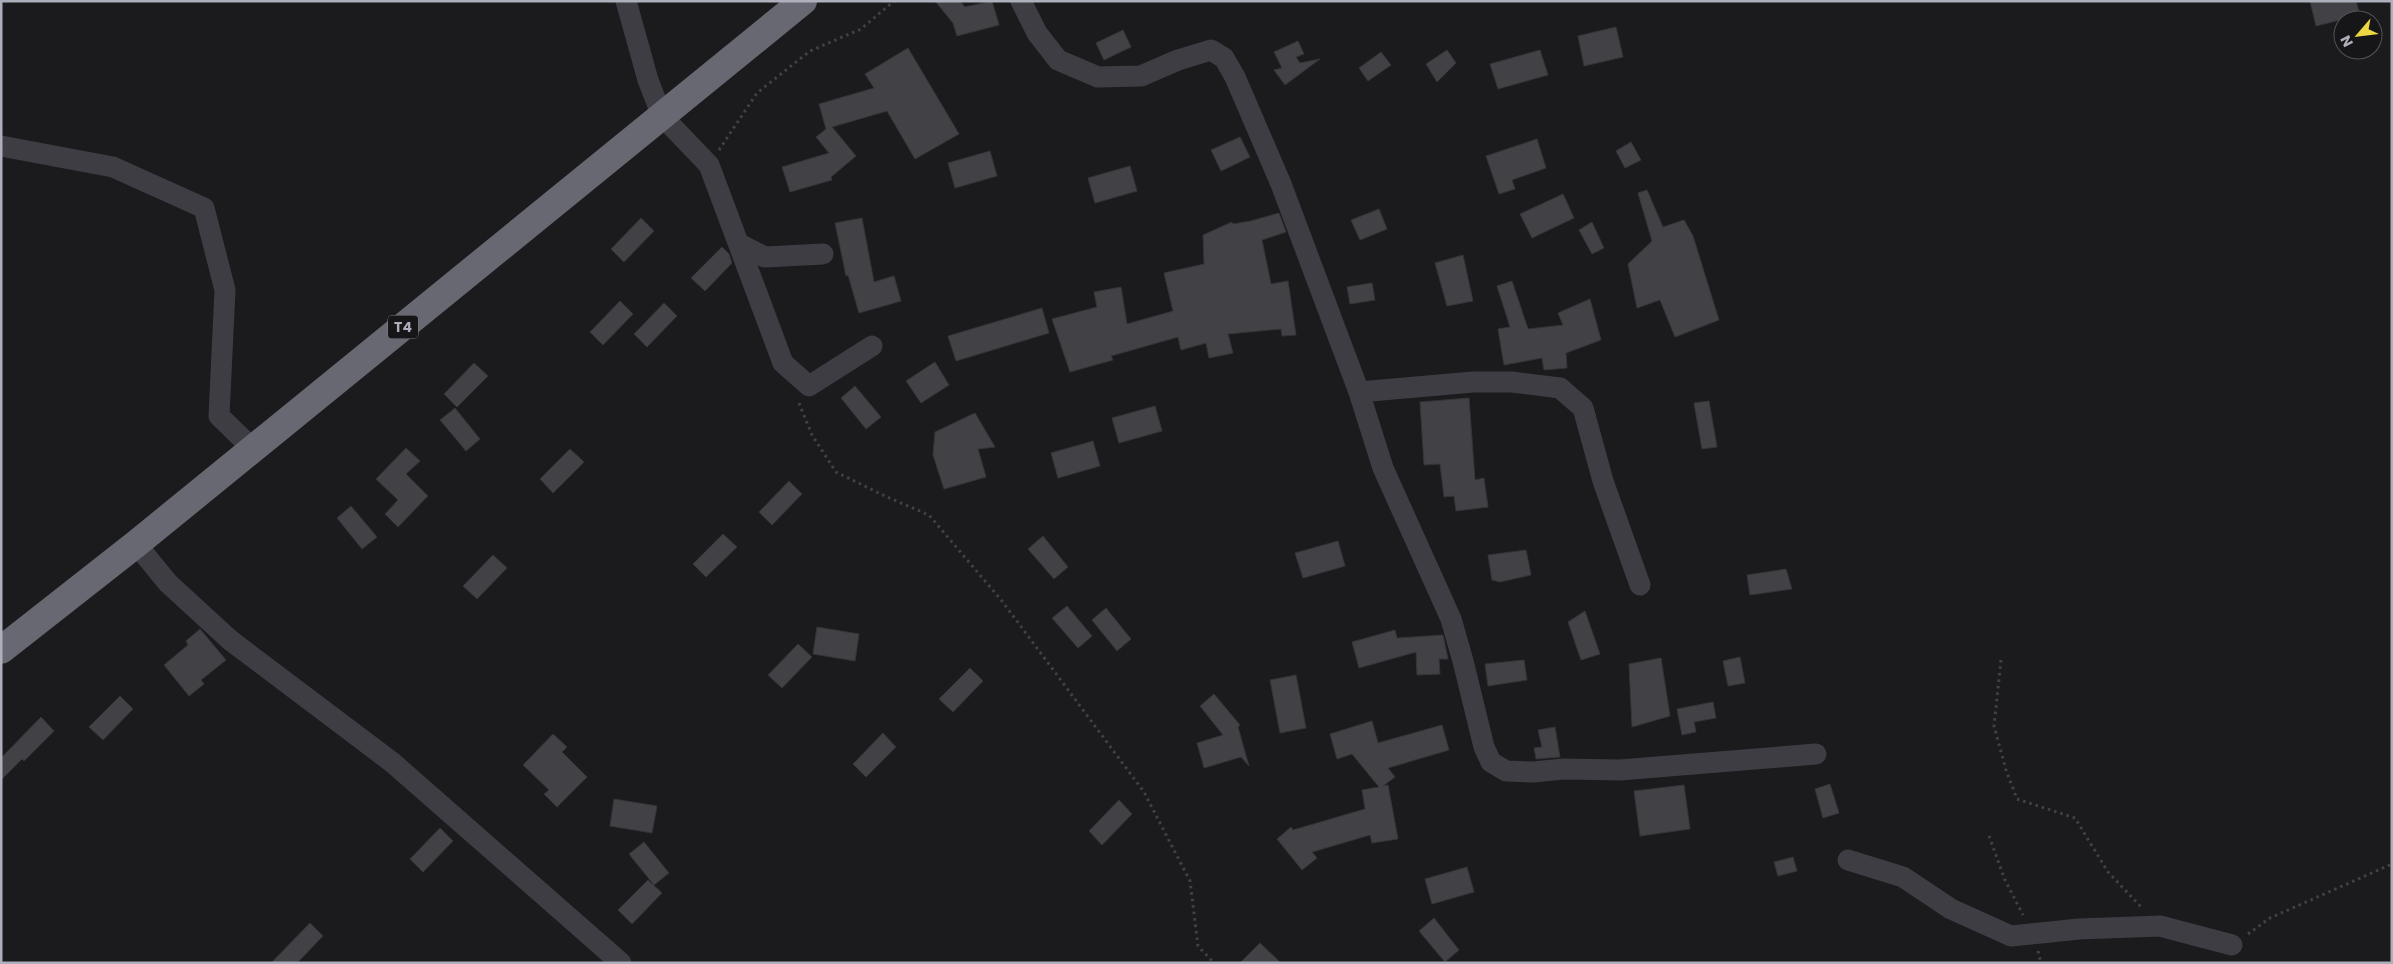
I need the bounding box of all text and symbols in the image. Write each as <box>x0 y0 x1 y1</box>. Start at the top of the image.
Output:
north arrow <box>2333 10 2383 60</box>
text: N <box>2335 32 2358 50</box>
road number: T4 <box>388 316 418 338</box>

